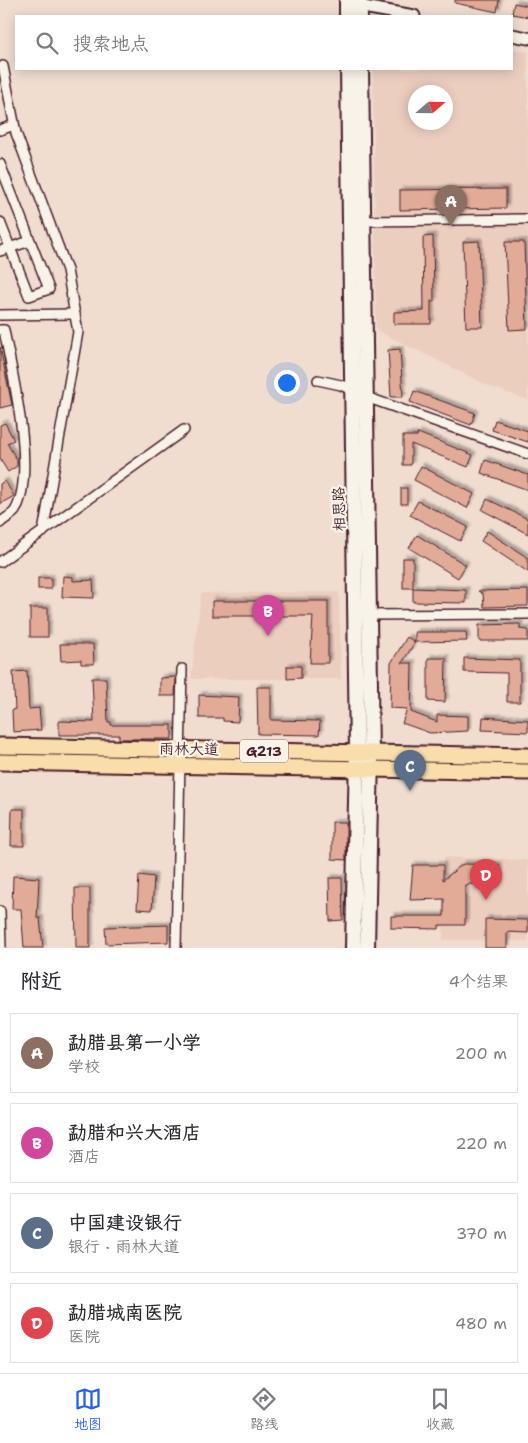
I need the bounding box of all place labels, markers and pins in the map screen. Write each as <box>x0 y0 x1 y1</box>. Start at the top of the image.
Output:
pin: A <box>435 185 467 226</box>
pin: B <box>252 595 284 636</box>
pin: C <box>394 750 426 791</box>
pin: D <box>470 859 502 900</box>

